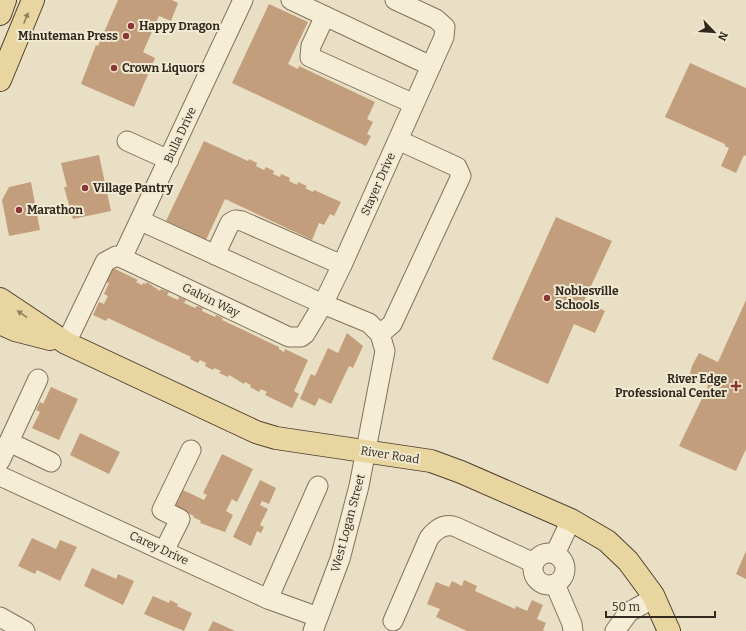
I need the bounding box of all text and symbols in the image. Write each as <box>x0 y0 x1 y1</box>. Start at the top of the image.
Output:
one-way arrow <box>23 12 29 24</box>
north arrow <box>694 12 734 52</box>
place label: Happy Dragon <box>139 19 220 33</box>
marker: Happy Dragon <box>126 21 136 31</box>
place label: Minuteman Press <box>18 29 118 43</box>
text: N <box>715 29 730 43</box>
marker: Minuteman Press <box>121 31 131 41</box>
place label: Crown Liquors <box>122 61 205 75</box>
marker: Crown Liquors <box>109 63 119 73</box>
street label: Bulla Drive <box>161 105 199 165</box>
street label: Stayer Drive <box>358 150 398 218</box>
place label: Village Pantry <box>93 181 174 195</box>
marker: Village Pantry <box>80 183 90 193</box>
place label: Marathon <box>27 203 83 217</box>
marker: Marathon <box>14 205 24 215</box>
street label: Galvin Way <box>180 280 243 320</box>
place label: Noblesville Schools <box>555 284 619 312</box>
marker: Noblesville Schools <box>542 293 552 303</box>
one-way arrow <box>16 310 27 318</box>
place label: River Edge Professional Center <box>615 372 727 400</box>
marker: River Edge Professional Center <box>730 380 742 392</box>
street label: River Road <box>359 443 421 467</box>
street label: West Logan Street <box>328 472 368 574</box>
street label: Carey Drive <box>127 528 191 568</box>
scale bar <box>606 593 715 619</box>
text: 50 m <box>612 600 641 614</box>

